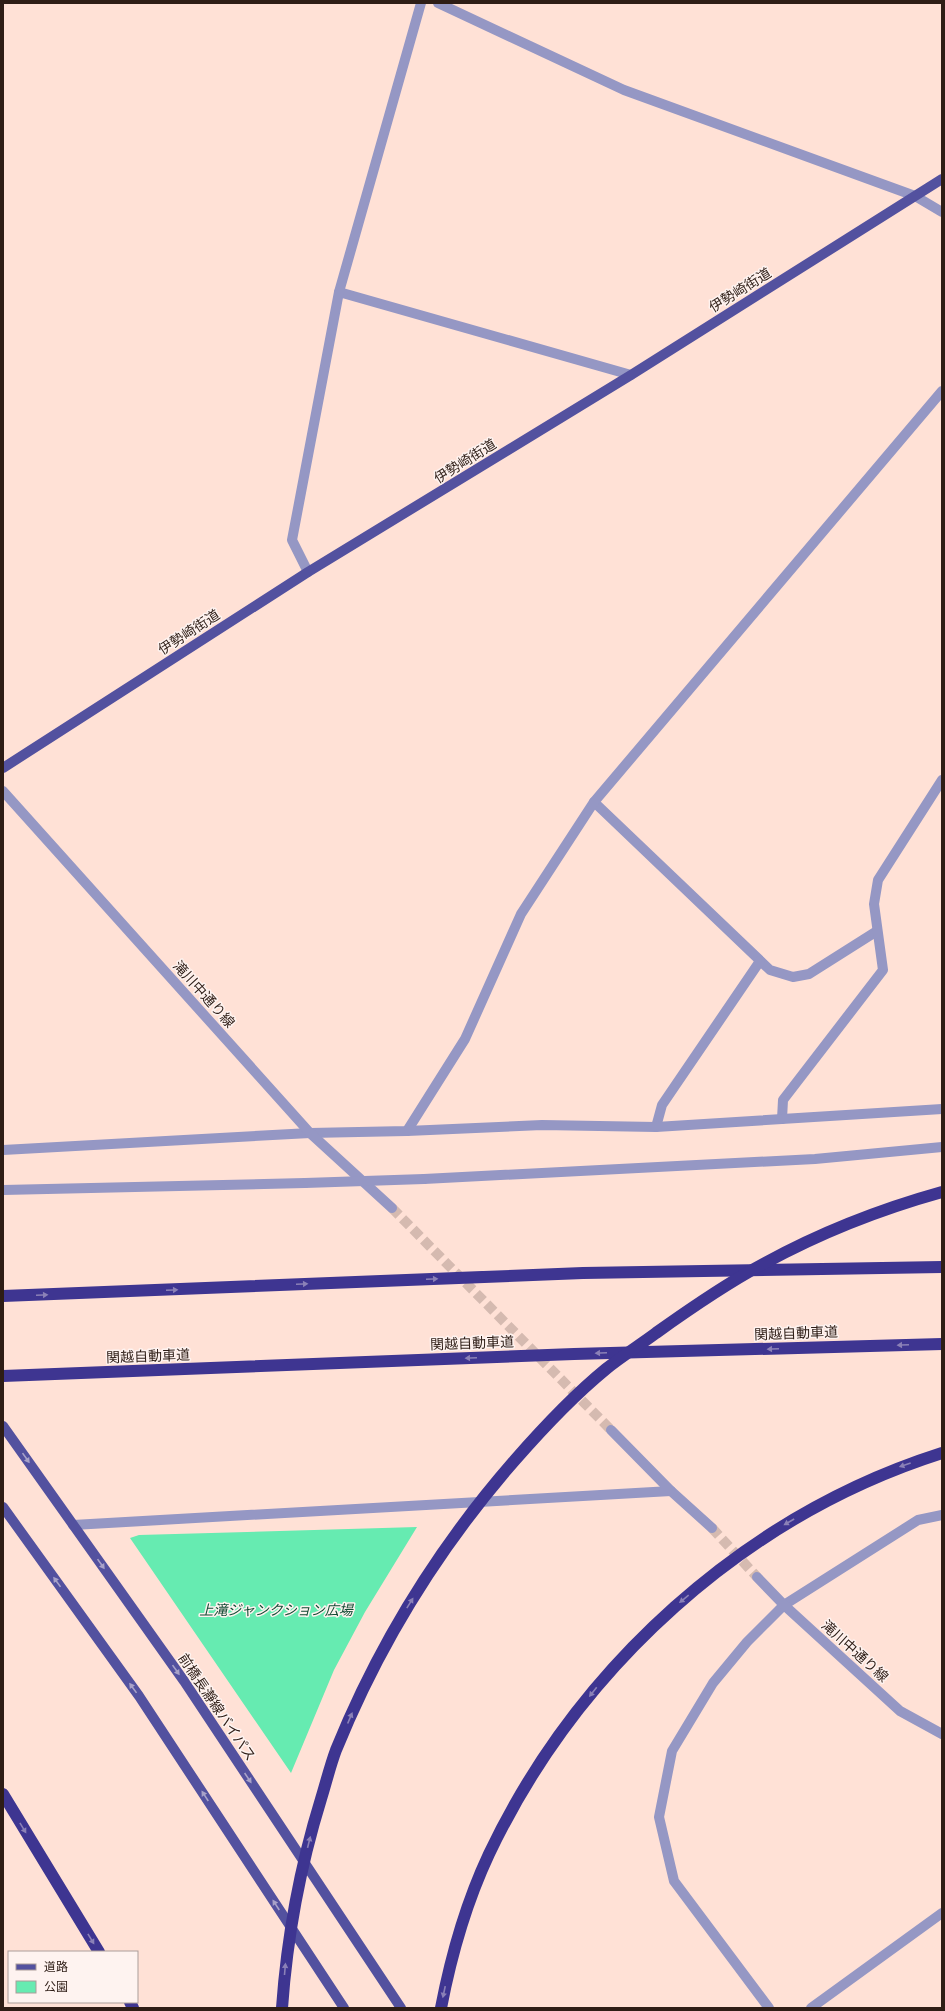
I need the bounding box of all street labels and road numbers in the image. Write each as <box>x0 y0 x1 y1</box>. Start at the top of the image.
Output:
street label: 伊勢崎街道 <box>706 265 774 315</box>
street label: 伊勢崎街道 <box>431 436 499 486</box>
street label: 伊勢崎街道 <box>155 606 223 658</box>
street label: 滝川中通り線 <box>170 957 238 1031</box>
street label: 関越自動車道 <box>754 1324 838 1342</box>
street label: 関越自動車道 <box>430 1334 514 1352</box>
street label: 関越自動車道 <box>106 1347 190 1365</box>
street label: 滝川中通り線 <box>818 1617 892 1685</box>
street label: 前橋長瀞線バイパス <box>175 1650 259 1764</box>

